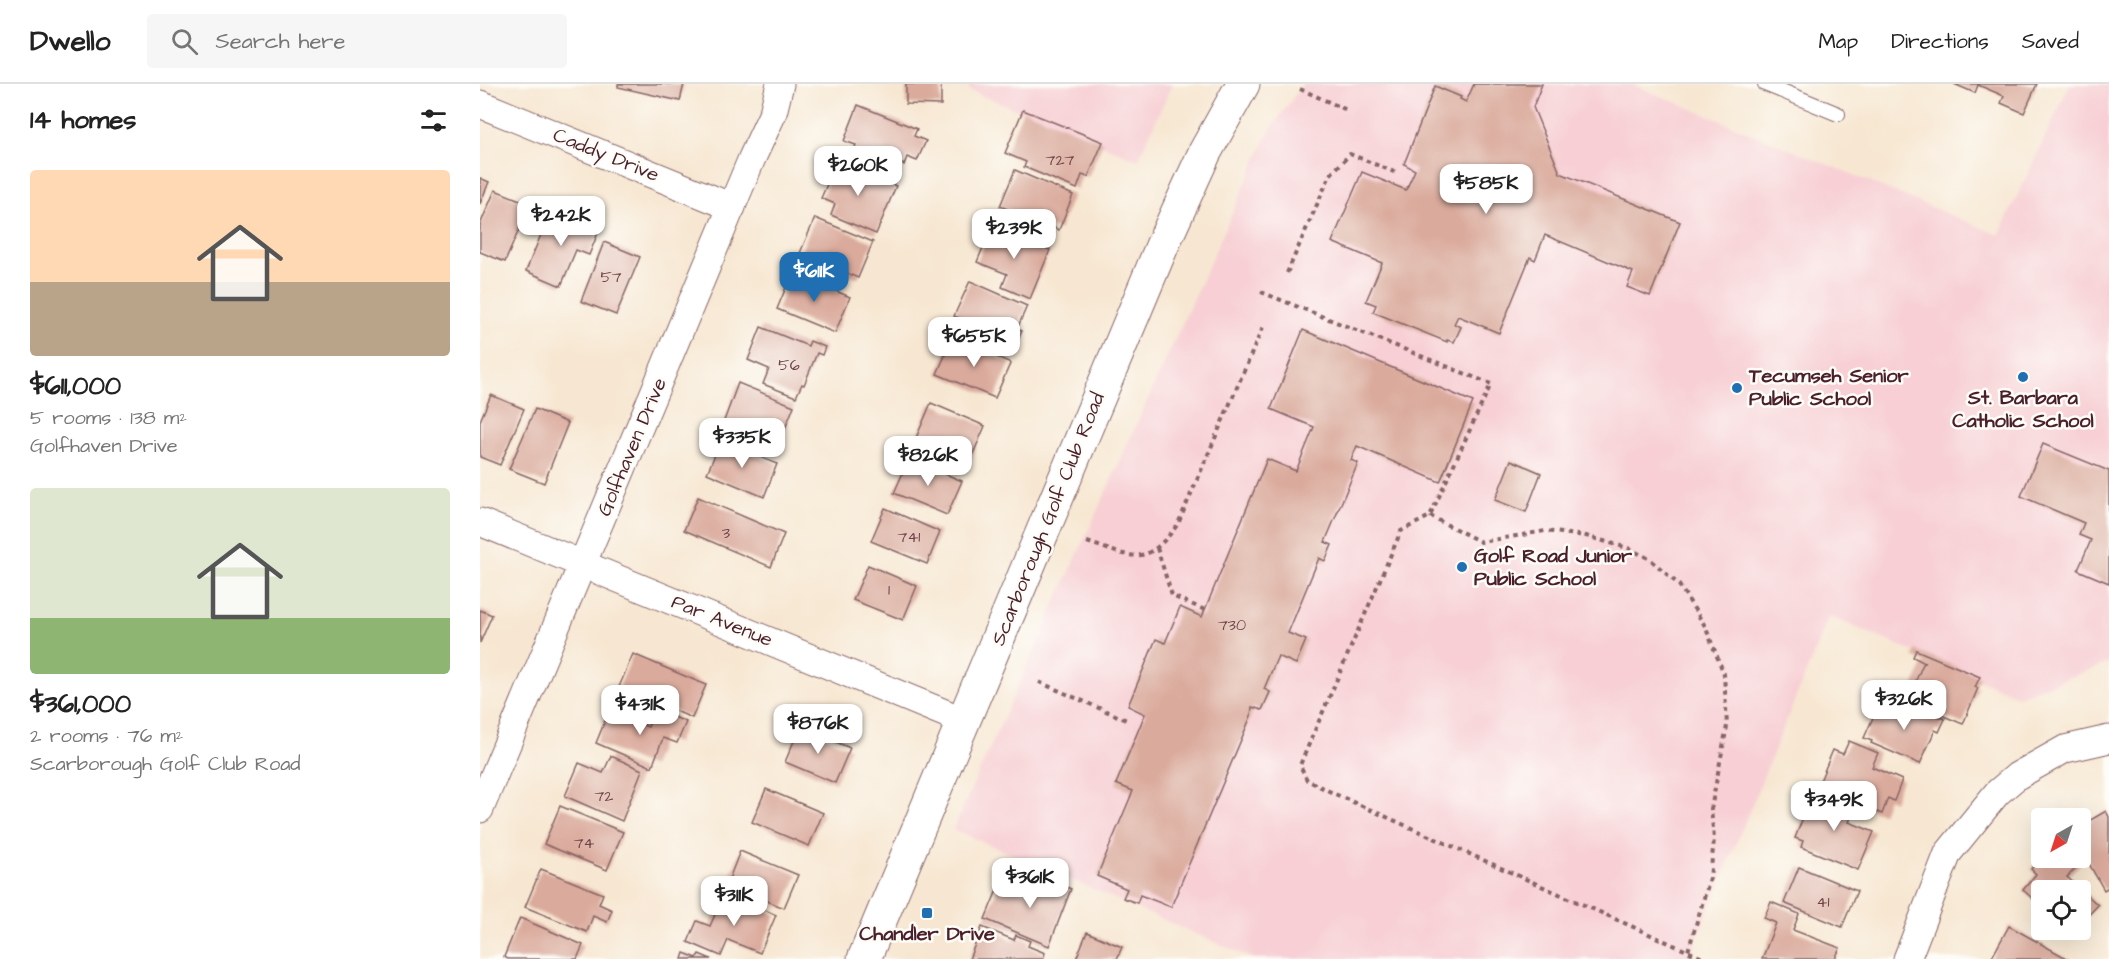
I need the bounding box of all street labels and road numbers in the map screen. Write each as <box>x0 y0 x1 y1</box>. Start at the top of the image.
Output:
street label: Caddy Drive <box>548 121 663 190</box>
street label: Golfhaven Drive <box>590 373 674 520</box>
street label: Scarborough Golf Club Road <box>984 388 1113 650</box>
street label: Par Avenue <box>667 588 777 654</box>

